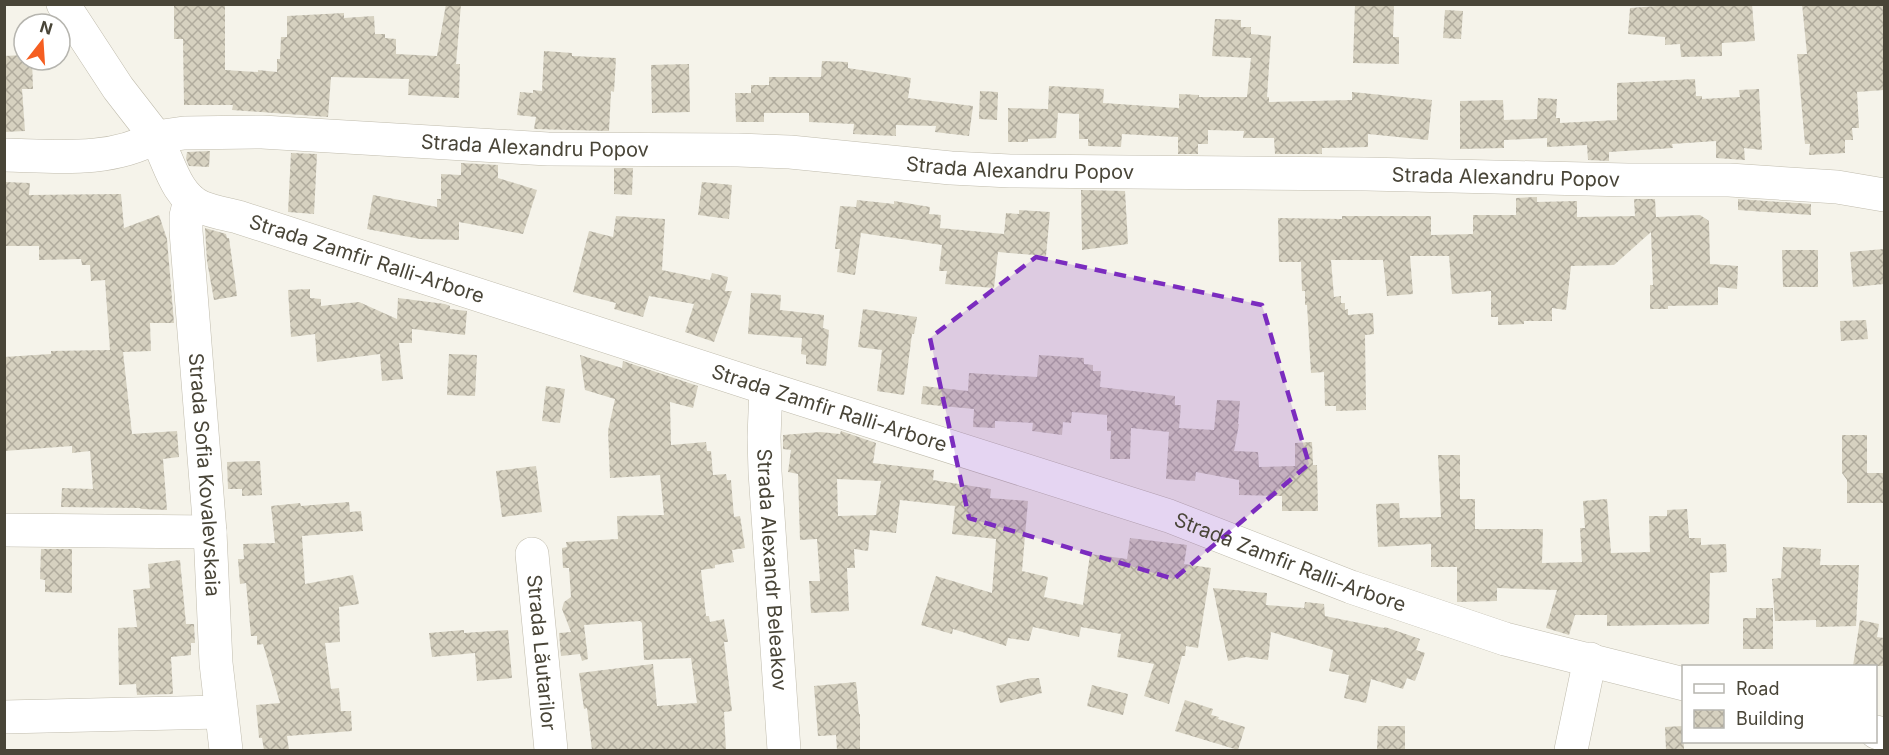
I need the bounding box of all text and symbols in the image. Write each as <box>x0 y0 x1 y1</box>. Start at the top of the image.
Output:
north arrow <box>12 12 72 72</box>
text: N <box>38 16 55 39</box>
street label: Strada Alexandru Popov <box>420 129 649 162</box>
street label: Strada Alexandru Popov <box>905 152 1134 184</box>
street label: Strada Alexandru Popov <box>1392 163 1620 192</box>
street label: Strada Zamfir Ralli-Arbore <box>246 209 488 308</box>
street label: Strada Sofia Kovalevskaia <box>184 352 225 597</box>
street label: Strada Zamfir Ralli-Arbore <box>709 359 950 457</box>
street label: Strada Alexandr Beleakov <box>752 448 792 692</box>
street label: Strada Zamfir Ralli-Arbore <box>1171 507 1409 617</box>
street label: Strada Lăutarilor <box>522 573 561 732</box>
legend <box>1682 665 1877 743</box>
text: Road <box>1736 678 1779 699</box>
text: Building <box>1736 708 1804 729</box>

